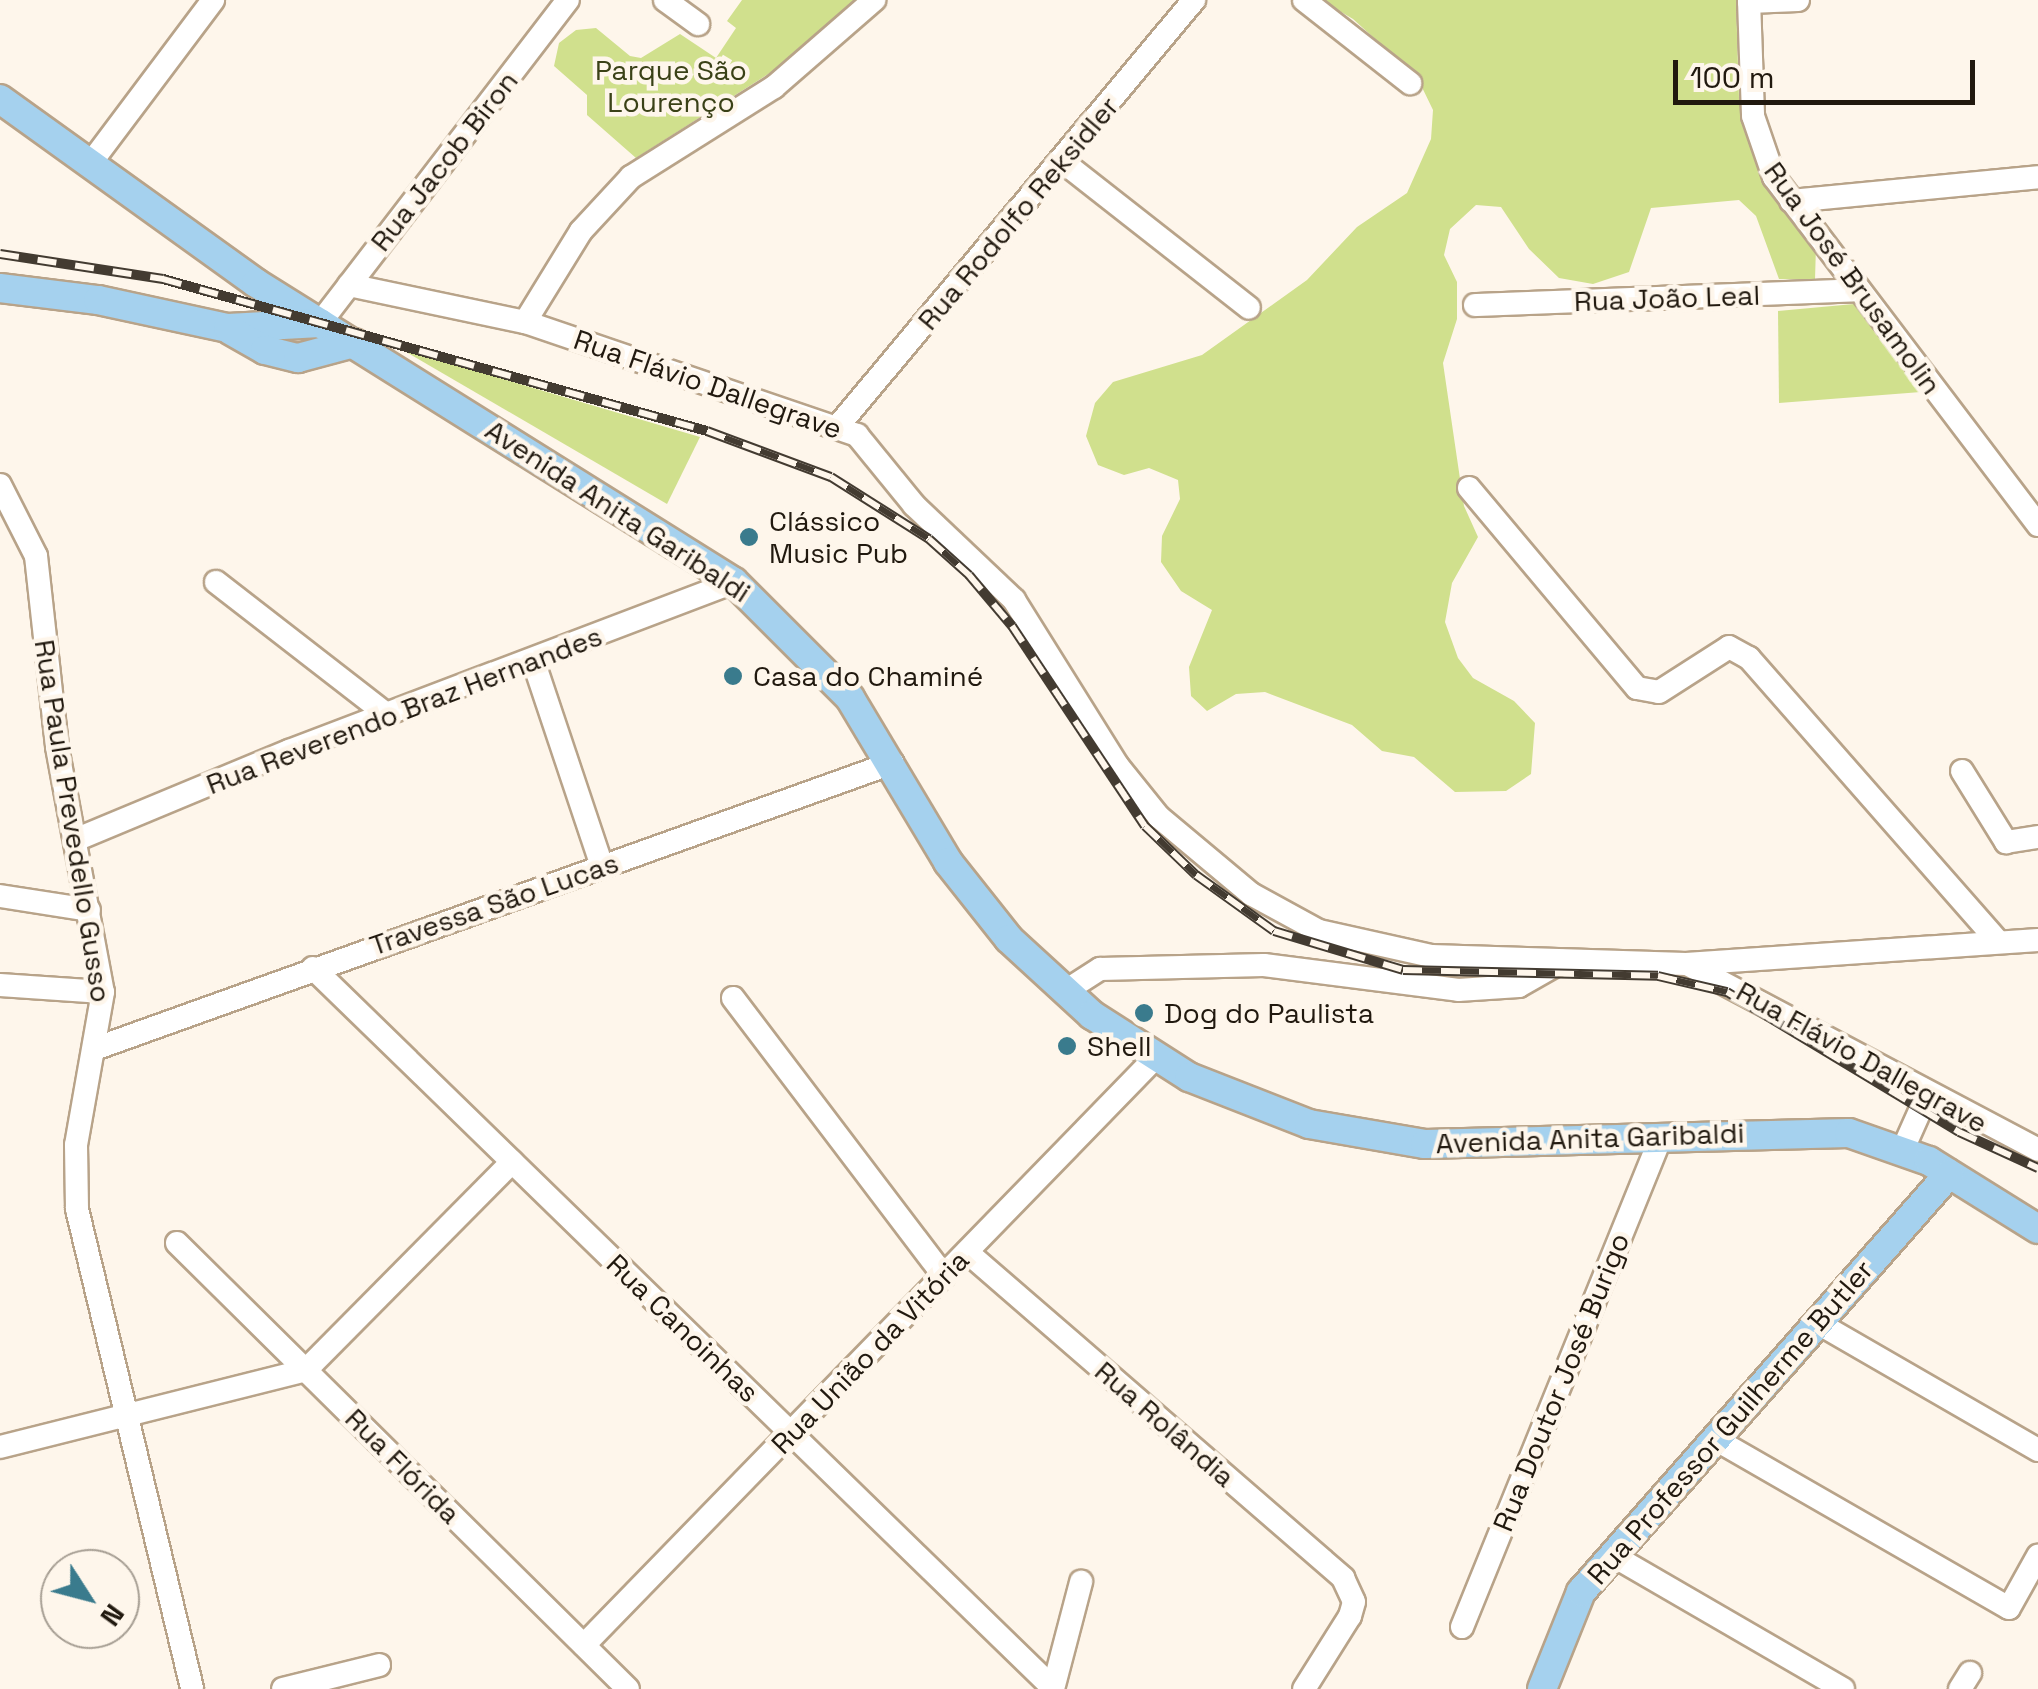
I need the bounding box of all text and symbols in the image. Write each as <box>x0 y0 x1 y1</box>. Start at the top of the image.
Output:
scale bar <box>1678 40 1980 102</box>
park label: Parque São Lourenço <box>595 53 747 119</box>
text: 100 m <box>1690 58 1775 97</box>
street label: Rua Jacob Biron <box>363 64 525 258</box>
street label: Rua Rodolfo Reksidler <box>911 90 1125 336</box>
street label: Rua José Brusamolin <box>1757 155 1949 401</box>
street label: Rua João Leal <box>1573 278 1761 318</box>
street label: Rua Flávio Dallegrave <box>570 322 846 446</box>
street label: Avenida Anita Garibaldi <box>479 413 757 609</box>
place label: Clássico Music Pub <box>769 504 908 570</box>
marker: Clássico Music Pub <box>738 526 760 548</box>
street label: Rua Reverendo Braz Hernandes <box>201 619 607 801</box>
street label: Rua Paula Prevedello Gusso <box>28 637 118 1005</box>
place label: Casa do Chaminé <box>753 659 983 693</box>
marker: Casa do Chaminé <box>722 665 744 687</box>
street label: Travessa São Lucas <box>365 846 623 962</box>
street label: Rua Flávio Dallegrave <box>1731 974 1993 1140</box>
place label: Dog do Paulista <box>1164 996 1374 1030</box>
marker: Dog do Paulista <box>1133 1002 1155 1024</box>
place label: Shell <box>1087 1029 1152 1063</box>
marker: Shell <box>1056 1035 1078 1057</box>
street label: Avenida Anita Garibaldi <box>1435 1116 1745 1160</box>
street label: Rua Doutor José Burigo <box>1486 1228 1636 1536</box>
street label: Rua União da Vitória <box>764 1243 976 1461</box>
street label: Rua Canoinhas <box>600 1247 766 1409</box>
street label: Rua Professor Guilherme Butler <box>1580 1253 1880 1591</box>
street label: Rua Rolândia <box>1088 1354 1242 1494</box>
street label: Rua Flórida <box>338 1401 468 1531</box>
north arrow <box>40 1549 140 1649</box>
text: N <box>93 1597 133 1634</box>

